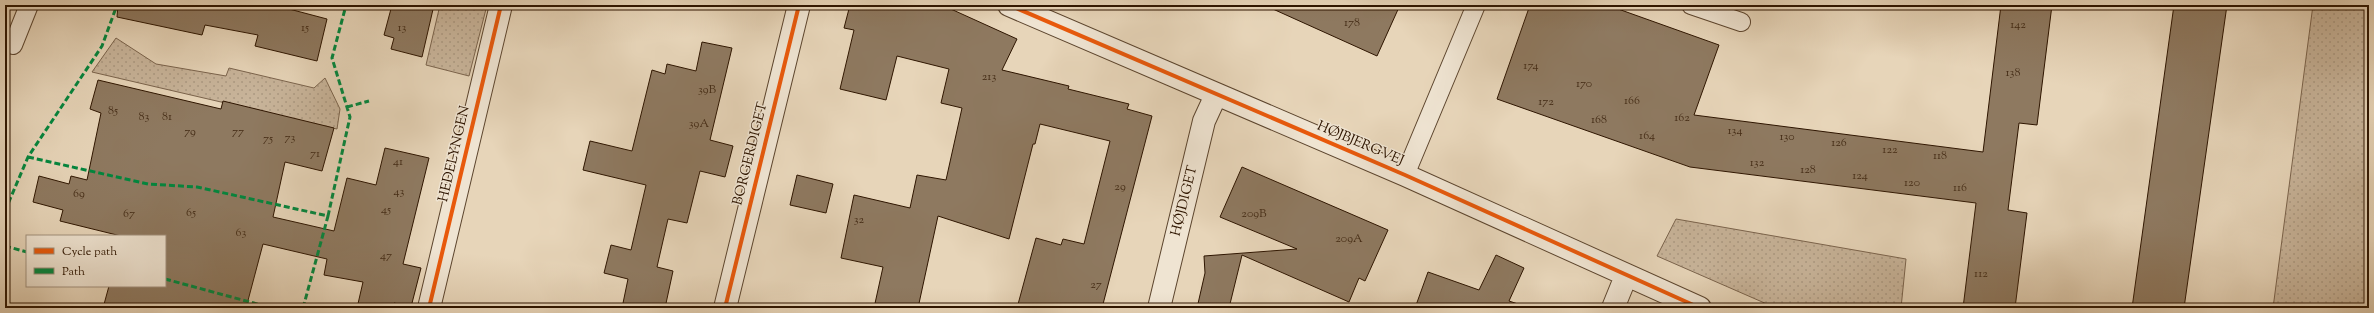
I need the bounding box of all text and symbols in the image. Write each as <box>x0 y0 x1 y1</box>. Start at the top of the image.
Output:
house number: 178 <box>1344 14 1360 32</box>
house number: 142 <box>2010 16 2026 34</box>
house number: 15 <box>301 19 309 37</box>
house number: 13 <box>398 19 407 37</box>
house number: 174 <box>1523 57 1539 75</box>
house number: 138 <box>2006 64 2020 82</box>
house number: 213 <box>982 68 996 86</box>
house number: 170 <box>1576 75 1592 93</box>
house number: 39B <box>698 81 717 99</box>
house number: 166 <box>1624 92 1640 110</box>
house number: 172 <box>1538 93 1554 111</box>
street label: BORGERDIGET <box>728 100 774 208</box>
house number: 85 <box>108 102 118 120</box>
street label: HEDELYNGEN <box>434 104 476 204</box>
house number: 83 <box>139 108 150 126</box>
house number: 81 <box>162 108 172 126</box>
house number: 162 <box>1674 109 1690 127</box>
house number: 168 <box>1591 111 1607 129</box>
house number: 39A <box>689 115 709 133</box>
street label: HØJBJERGVEJ <box>1314 117 1406 171</box>
house number: 134 <box>1728 122 1742 140</box>
house number: 79 <box>184 123 196 141</box>
house number: 77 <box>232 123 244 141</box>
house number: 164 <box>1639 127 1655 145</box>
house number: 130 <box>1779 128 1795 146</box>
house number: 73 <box>285 129 296 147</box>
house number: 75 <box>263 130 273 148</box>
house number: 126 <box>1831 134 1847 152</box>
house number: 122 <box>1882 141 1898 159</box>
house number: 71 <box>310 145 320 163</box>
house number: 118 <box>1933 147 1947 165</box>
house number: 41 <box>393 153 403 171</box>
house number: 132 <box>1750 154 1765 172</box>
house number: 128 <box>1800 161 1816 179</box>
street label: HØJDIGET <box>1167 163 1203 238</box>
house number: 124 <box>1852 167 1868 185</box>
house number: 120 <box>1904 174 1920 192</box>
house number: 29 <box>1114 178 1126 196</box>
house number: 116 <box>1953 179 1967 197</box>
house number: 43 <box>394 183 405 201</box>
house number: 69 <box>73 185 85 203</box>
house number: 45 <box>381 201 391 219</box>
house number: 65 <box>186 204 196 222</box>
house number: 67 <box>123 205 135 223</box>
house number: 209B <box>1241 205 1267 223</box>
house number: 32 <box>854 211 865 229</box>
house number: 63 <box>236 224 247 242</box>
house number: 209A <box>1335 230 1363 248</box>
legend <box>26 235 166 287</box>
text: Cycle path <box>62 243 117 261</box>
house number: 47 <box>380 247 392 265</box>
text: Path <box>62 263 85 281</box>
house number: 112 <box>1974 265 1988 283</box>
house number: 27 <box>1090 276 1102 294</box>

